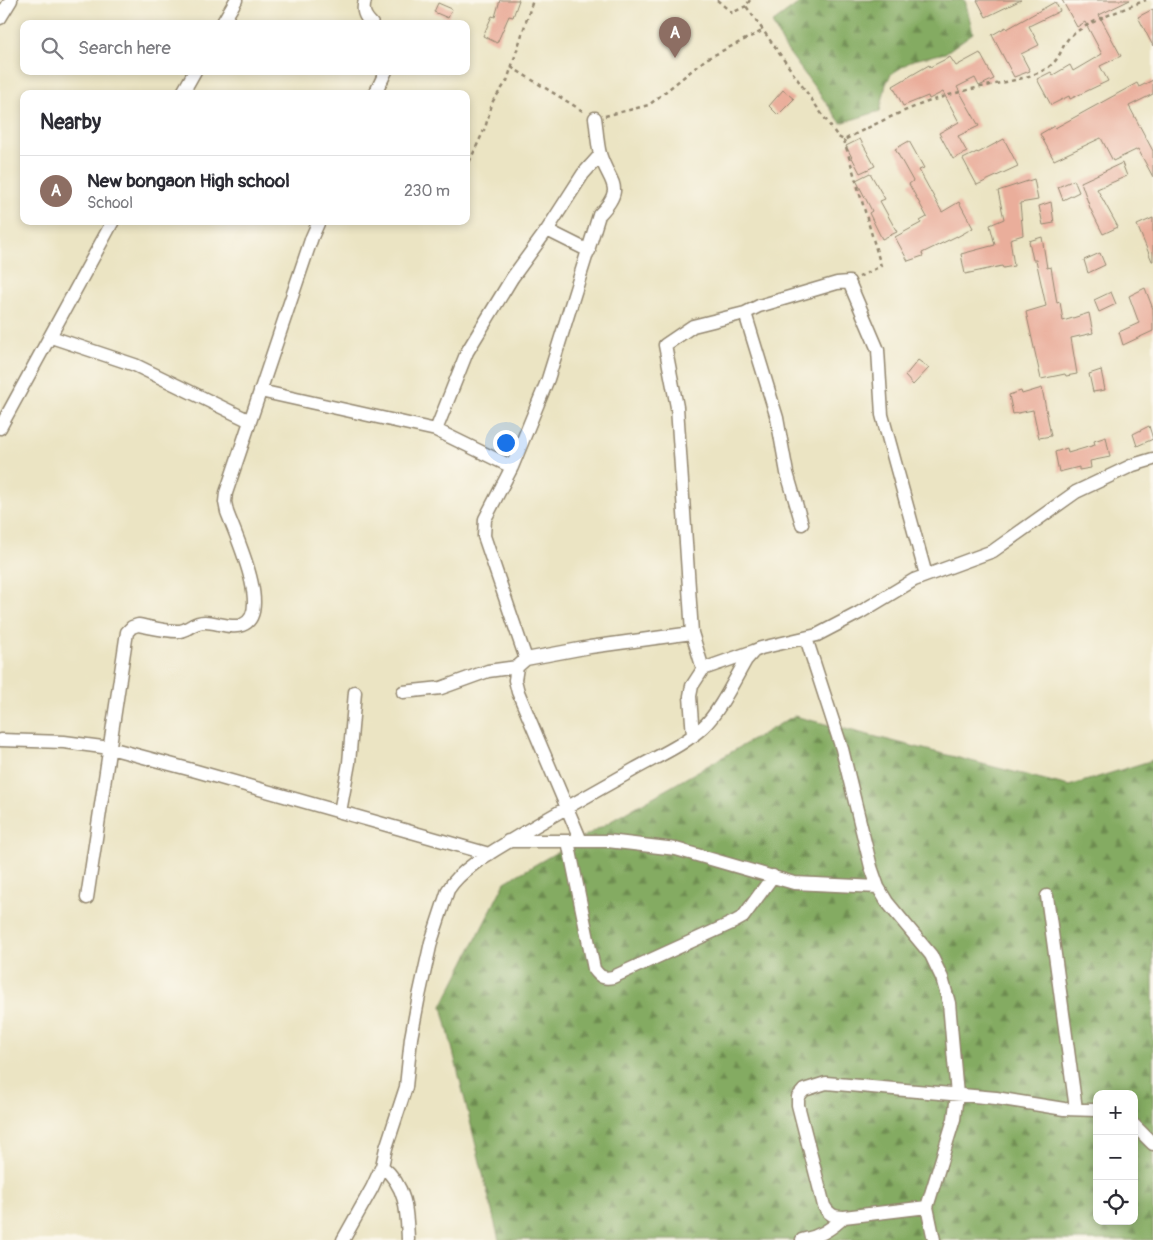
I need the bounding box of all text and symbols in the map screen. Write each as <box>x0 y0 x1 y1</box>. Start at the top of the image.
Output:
pin: A <box>659 17 691 58</box>
search box <box>20 20 470 75</box>
icon: search <box>38 34 66 62</box>
text: Search here <box>78 36 171 60</box>
text: Nearby <box>40 109 101 136</box>
text: New bongaon High school <box>87 169 290 193</box>
text: A <box>51 181 61 201</box>
text: 230 m <box>404 181 450 201</box>
text: School <box>87 193 133 213</box>
your location <box>493 430 519 456</box>
map controls <box>1093 1090 1138 1225</box>
button: + <box>1093 1090 1138 1135</box>
button: − <box>1093 1135 1138 1180</box>
button: locate <box>1093 1180 1138 1225</box>

